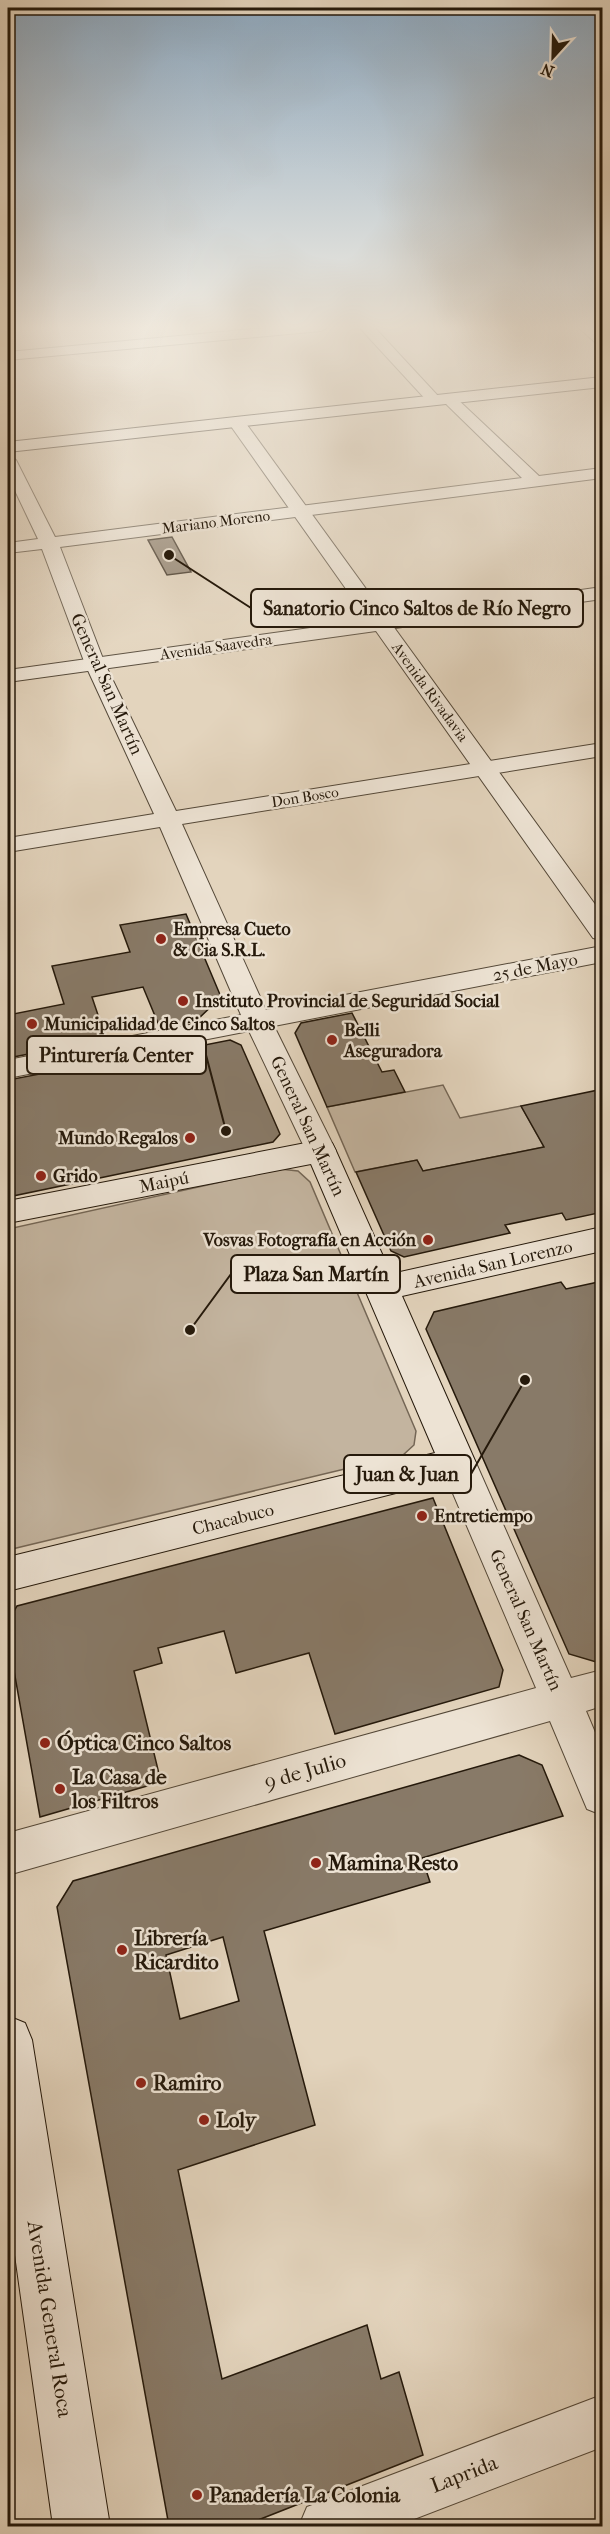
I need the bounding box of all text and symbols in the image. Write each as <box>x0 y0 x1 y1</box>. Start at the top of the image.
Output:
north arrow <box>523 27 583 87</box>
text: N <box>538 59 557 82</box>
street label: Mariano Moreno <box>161 506 271 538</box>
callout: Sanatorio Cinco Saltos de Río Negro <box>251 589 583 627</box>
text: Sanatorio Cinco Saltos de Río Negro <box>263 597 571 620</box>
street label: General San Martín <box>66 610 147 759</box>
street label: Avenida Saavedra <box>158 630 274 664</box>
street label: Avenida Rivadavia <box>387 638 473 746</box>
street label: Don Bosco <box>270 783 340 811</box>
place label: Empresa Cueto & Cia S.R.L. <box>173 919 291 961</box>
marker: Empresa Cueto & Cia S.R.L. <box>154 932 168 946</box>
street label: 25 de Mayo <box>491 949 579 986</box>
place label: Instituto Provincial de Seguridad Social <box>195 991 501 1012</box>
marker: Instituto Provincial de Seguridad Social <box>176 994 190 1008</box>
place label: Municipalidad de Cinco Saltos <box>43 1014 276 1035</box>
marker: Municipalidad de Cinco Saltos <box>25 1017 39 1031</box>
place label: Belli Aseguradora <box>343 1020 443 1062</box>
marker: Belli Aseguradora <box>325 1033 339 1047</box>
callout: Pinturería Center <box>27 1036 206 1074</box>
text: Pinturería Center <box>39 1044 194 1067</box>
street label: General San Martín <box>266 1053 349 1200</box>
place label: Mundo Regalos <box>57 1128 178 1149</box>
marker: Mundo Regalos <box>183 1131 197 1145</box>
place label: Grido <box>53 1166 98 1187</box>
street label: Maipú <box>138 1167 191 1198</box>
marker: Grido <box>34 1169 48 1183</box>
place label: Vosvas Fotografía en Acción <box>202 1230 417 1251</box>
marker: Vosvas Fotografía en Acción <box>421 1233 435 1247</box>
street label: Avenida San Lorenzo <box>411 1236 575 1293</box>
callout: Plaza San Martín <box>231 1255 400 1293</box>
text: Plaza San Martín <box>243 1263 389 1286</box>
callout: Juan & Juan <box>344 1455 471 1493</box>
text: Juan & Juan <box>353 1463 459 1486</box>
street label: Chacabuco <box>190 1499 276 1540</box>
place label: Entretiempo <box>434 1506 533 1527</box>
marker: Entretiempo <box>415 1509 429 1523</box>
street label: General San Martín <box>485 1546 566 1695</box>
place label: Óptica Cinco Saltos <box>57 1730 231 1755</box>
marker: Óptica Cinco Saltos <box>38 1736 52 1750</box>
street label: 9 de Julio <box>261 1748 349 1794</box>
place label: La Casa de los Filtros <box>71 1765 167 1813</box>
marker: La Casa de los Filtros <box>53 1782 67 1796</box>
place label: Mamina Resto <box>327 1851 459 1875</box>
marker: Mamina Resto <box>309 1856 323 1870</box>
place label: Librería Ricardito <box>134 1926 219 1974</box>
marker: Librería Ricardito <box>115 1943 129 1957</box>
place label: Ramiro <box>153 2071 222 2095</box>
marker: Ramiro <box>134 2076 148 2090</box>
place label: Loly <box>216 2108 258 2132</box>
marker: Loly <box>197 2113 211 2127</box>
street label: Avenida General Roca <box>22 2218 77 2419</box>
street label: Laprida <box>427 2450 501 2498</box>
place label: Panadería La Colonia <box>209 2483 401 2507</box>
marker: Panadería La Colonia <box>190 2488 204 2502</box>

